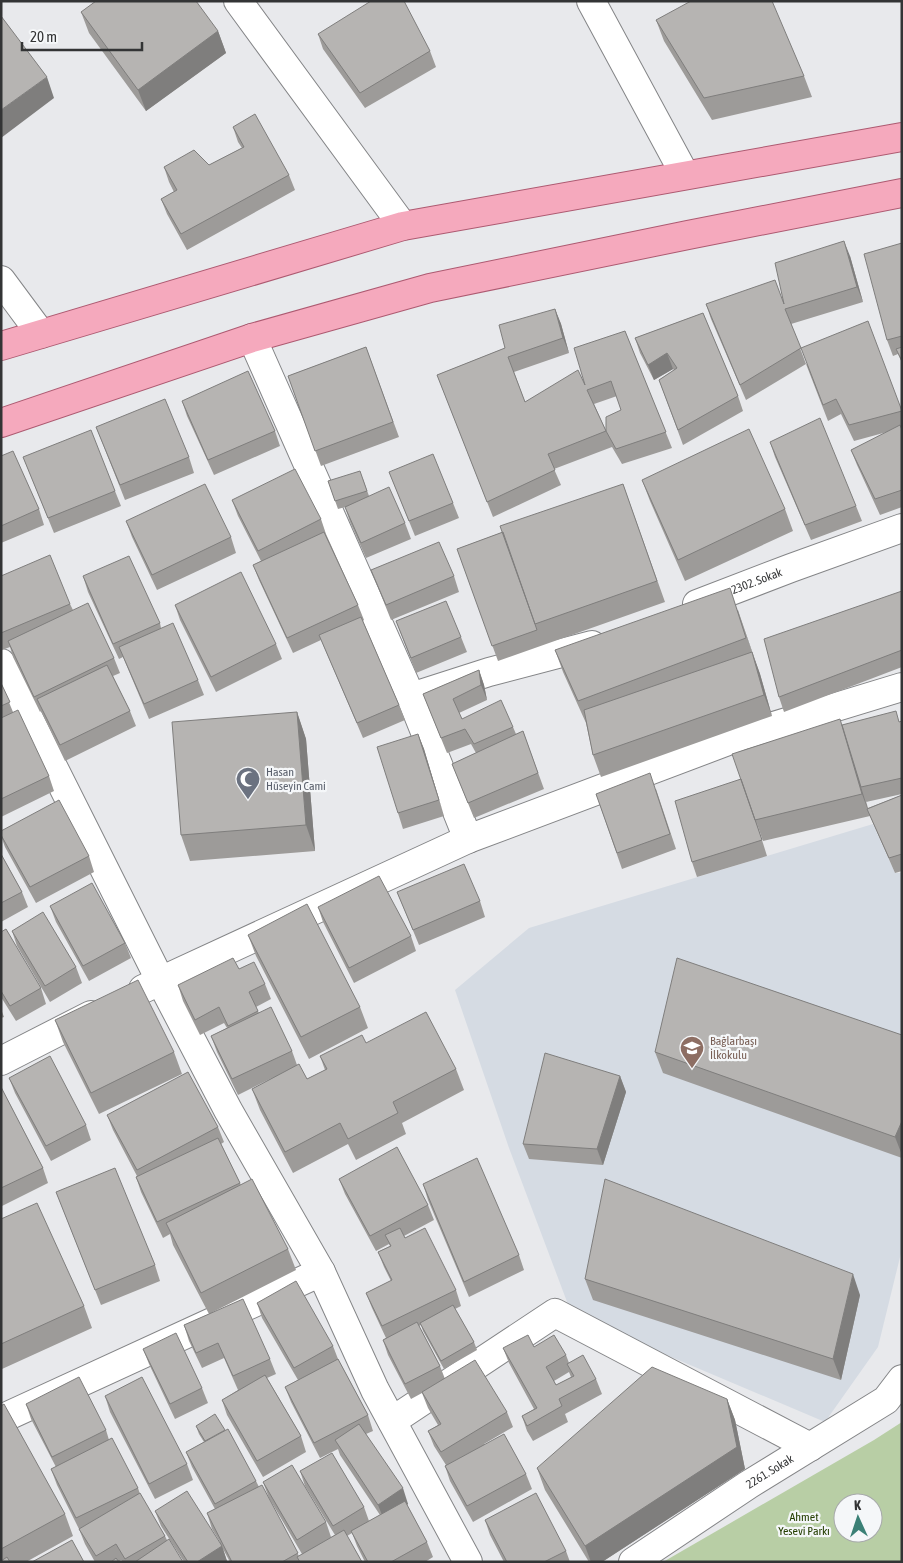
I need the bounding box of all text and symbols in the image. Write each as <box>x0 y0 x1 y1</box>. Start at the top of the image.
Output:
scale bar <box>22 20 142 52</box>
text: 20 m <box>30 28 57 45</box>
street label: 2302. Sokak <box>729 565 785 597</box>
place label: Hasan Hüseyin Cami <box>266 765 326 793</box>
mosque icon: Hasan Hüseyin Cami <box>235 766 261 800</box>
place label: Bağlarbaşı İlkokulu <box>710 1034 757 1062</box>
school or university icon: Bağlarbaşı İlkokulu <box>679 1035 705 1069</box>
street label: 2261. Sokak <box>743 1451 797 1491</box>
north arrow <box>833 1493 883 1543</box>
text: K <box>853 1497 861 1513</box>
park label: Ahmet Yesevi Parkı <box>778 1510 830 1538</box>

